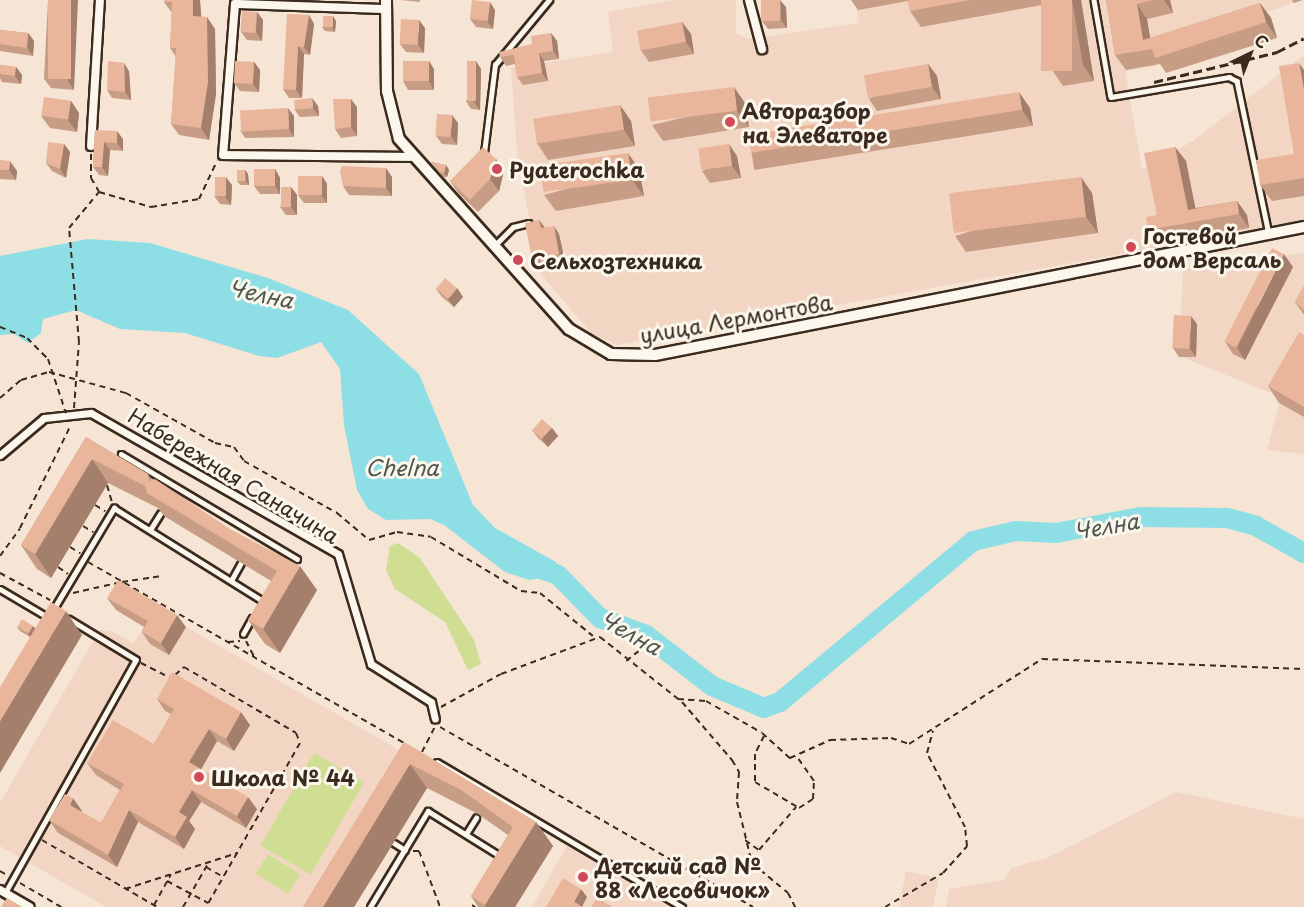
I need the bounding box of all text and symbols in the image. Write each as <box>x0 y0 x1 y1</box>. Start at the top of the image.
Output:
north arrow <box>1220 24 1280 84</box>
text: С <box>1250 28 1275 54</box>
place label: Авторазбор на Элеваторе <box>742 97 888 147</box>
marker: Авторазбор на Элеваторе <box>723 115 737 129</box>
place label: Pyaterochka <box>509 156 644 182</box>
marker: Pyaterochka <box>490 162 504 176</box>
place label: Гостевой дом Версаль <box>1143 222 1282 272</box>
marker: Гостевой дом Версаль <box>1124 240 1138 254</box>
place label: Сельхозтехника <box>530 247 702 273</box>
marker: Сельхозтехника <box>511 253 525 267</box>
water label: Челна <box>226 273 296 313</box>
street label: улица Лермонтова <box>637 289 835 347</box>
street label: Набережная Саначина <box>124 402 344 548</box>
water label: Chelna <box>365 454 439 480</box>
water label: Челна <box>1071 506 1141 544</box>
water label: Челна <box>596 605 666 659</box>
place label: Школа № 44 <box>211 764 355 790</box>
marker: Школа № 44 <box>192 770 206 784</box>
place label: Детский сад № 88 «Лесовичок» <box>595 852 770 902</box>
marker: Детский сад № 88 «Лесовичок» <box>576 870 590 884</box>

